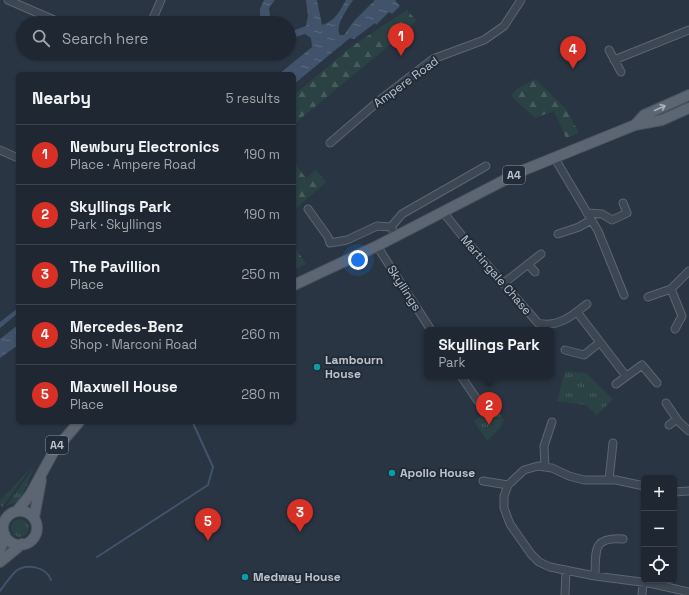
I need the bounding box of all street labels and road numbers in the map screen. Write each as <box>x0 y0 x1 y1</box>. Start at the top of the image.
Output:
street label: Ampere Road <box>370 53 442 111</box>
road number: A4 <box>503 166 525 184</box>
street label: Martingale Chase <box>457 232 535 318</box>
street label: Skyllings <box>383 262 425 314</box>
road number: A4 <box>46 436 68 454</box>

